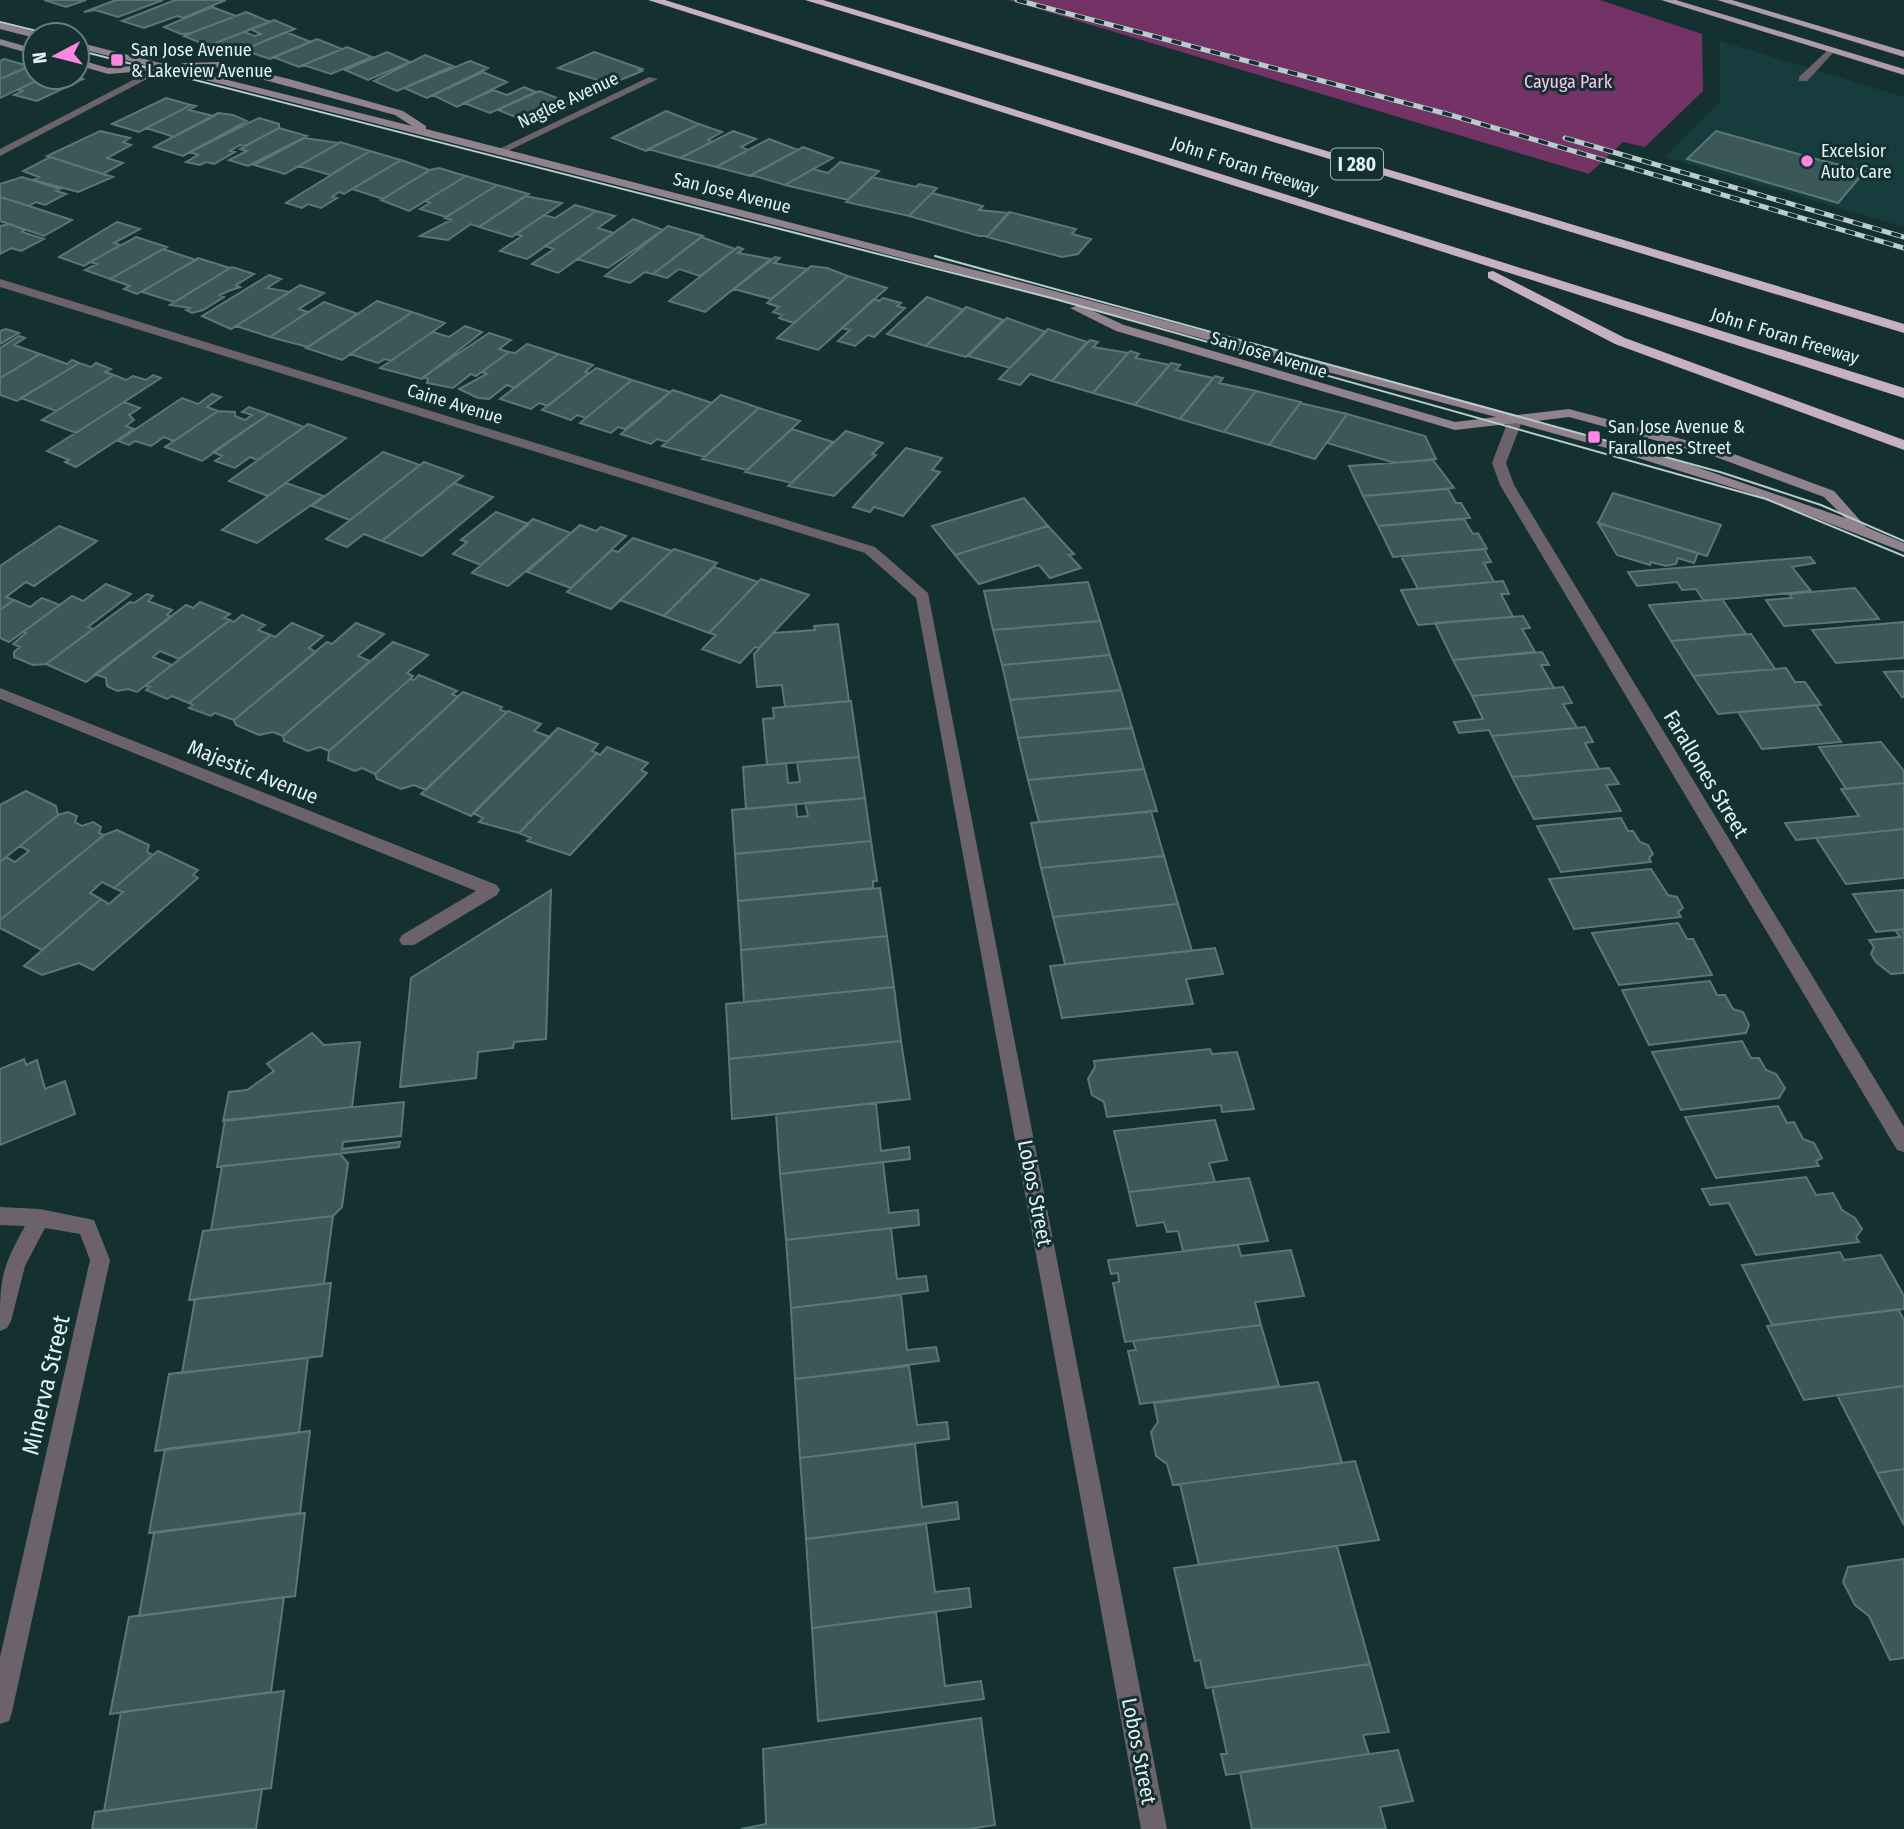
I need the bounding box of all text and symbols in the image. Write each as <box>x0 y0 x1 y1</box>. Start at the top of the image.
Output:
north arrow <box>21 21 91 91</box>
place label: San Jose Avenue & Lakeview Avenue <box>131 39 273 82</box>
text: N <box>28 51 52 65</box>
marker: San Jose Avenue & Lakeview Avenue <box>109 52 125 68</box>
street label: Naglee Avenue <box>514 67 622 133</box>
park label: Cayuga Park <box>1524 71 1613 93</box>
street label: John F Foran Freeway <box>1169 132 1321 200</box>
place label: Excelsior Auto Care <box>1821 140 1892 183</box>
road number: I 280 <box>1331 148 1383 180</box>
marker: Excelsior Auto Care <box>1799 153 1815 169</box>
street label: San Jose Avenue <box>671 168 793 218</box>
street label: John F Foran Freeway <box>1708 303 1862 369</box>
street label: San Jose Avenue <box>1208 327 1330 383</box>
street label: Caine Avenue <box>404 379 506 429</box>
place label: San Jose Avenue & Farallones Street <box>1608 416 1745 459</box>
marker: San Jose Avenue & Farallones Street <box>1586 429 1602 445</box>
street label: Farallones Street <box>1658 706 1754 843</box>
street label: Majestic Avenue <box>184 734 322 810</box>
street label: Lobos Street <box>1012 1138 1058 1248</box>
street label: Minerva Street <box>16 1312 76 1458</box>
street label: Lobos Street <box>1116 1696 1162 1806</box>

